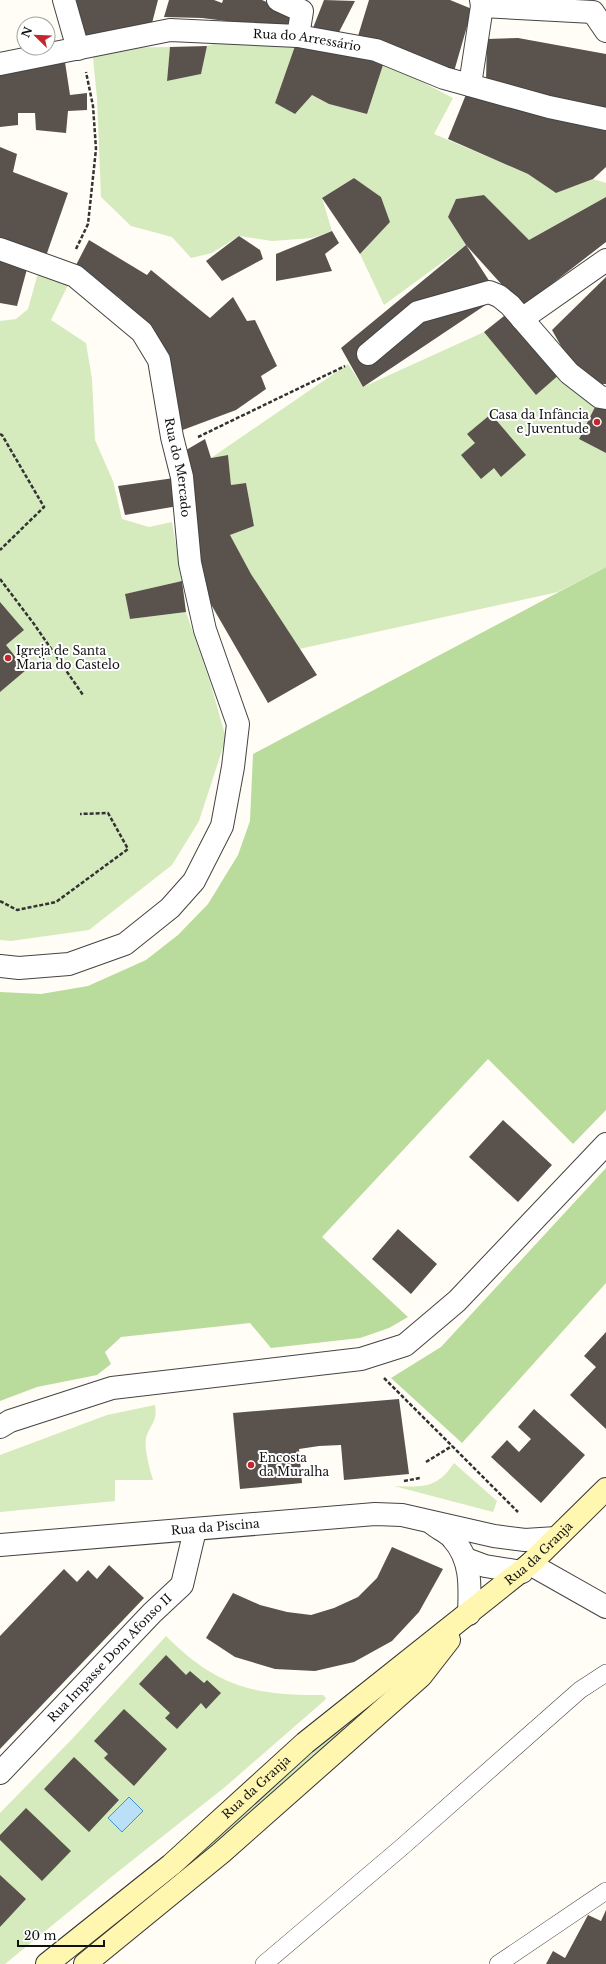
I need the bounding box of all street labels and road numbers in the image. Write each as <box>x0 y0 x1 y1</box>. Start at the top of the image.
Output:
street label: Rua do Arressário <box>253 26 363 54</box>
street label: Rua do Mercado <box>162 416 194 518</box>
street label: Rua da Piscina <box>170 1516 260 1538</box>
street label: Rua da Granja <box>502 1518 576 1588</box>
street label: Rua Impasse Dom Afonso II <box>44 1590 175 1725</box>
street label: Rua da Granja <box>219 1752 293 1822</box>

